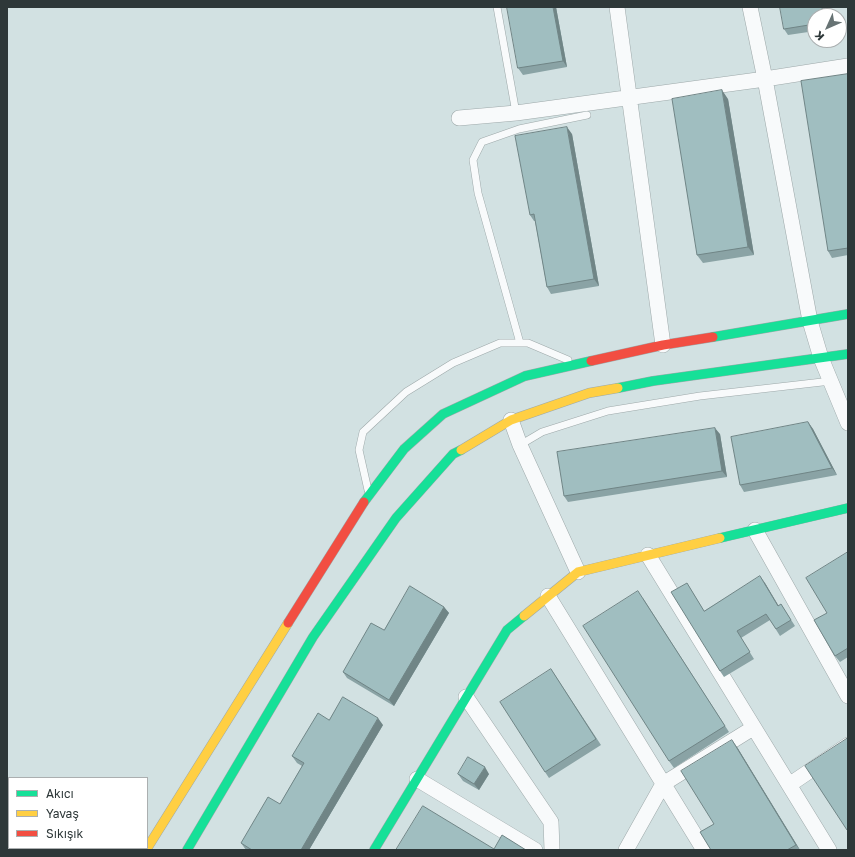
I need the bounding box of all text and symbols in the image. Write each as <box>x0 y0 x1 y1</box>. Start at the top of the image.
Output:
north arrow <box>807 8 847 48</box>
text: K <box>811 29 826 44</box>
legend <box>8 777 148 849</box>
text: Akıcı <box>46 786 74 801</box>
text: Yavaş <box>46 806 79 821</box>
text: Sıkışık <box>46 826 83 841</box>

